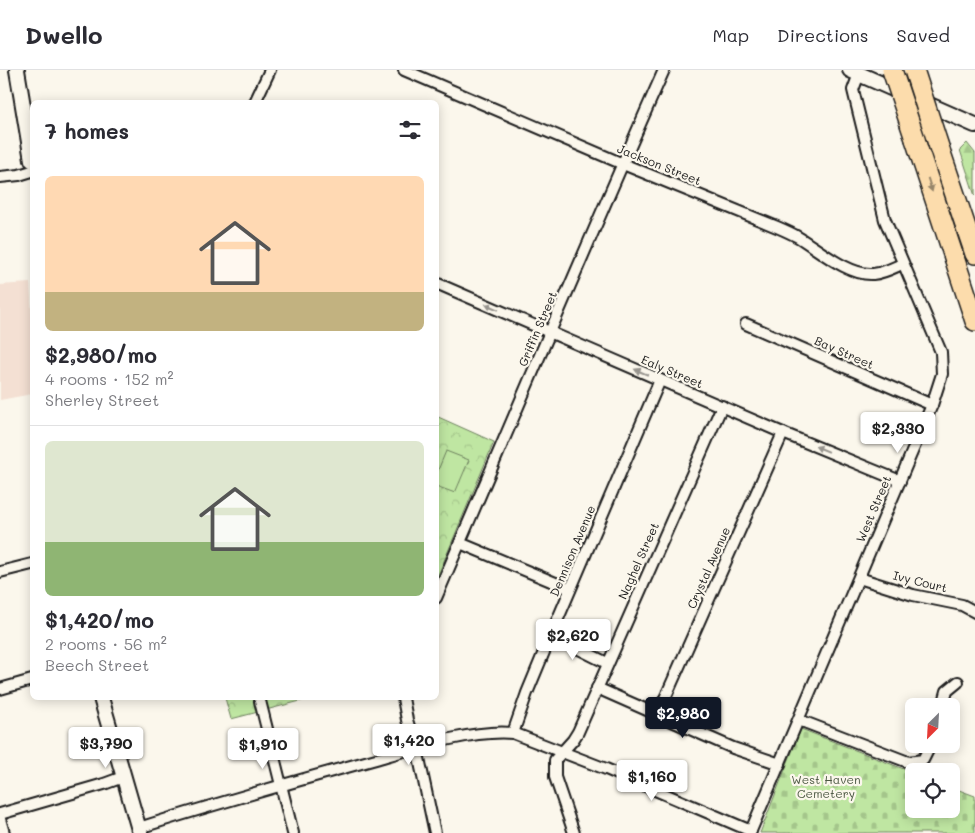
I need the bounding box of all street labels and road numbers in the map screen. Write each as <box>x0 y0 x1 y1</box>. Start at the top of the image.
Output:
street label: Jackson Street <box>615 140 704 188</box>
street label: Griffin Street <box>514 289 560 369</box>
street label: Bay Street <box>812 332 877 372</box>
street label: Ealy Street <box>639 351 706 391</box>
street label: West Street <box>852 473 894 544</box>
street label: Dennison Avenue <box>546 503 599 599</box>
street label: Naghel Street <box>614 520 662 602</box>
street label: Crystal Avenue <box>683 524 733 611</box>
street label: Ivy Court <box>891 567 949 595</box>

